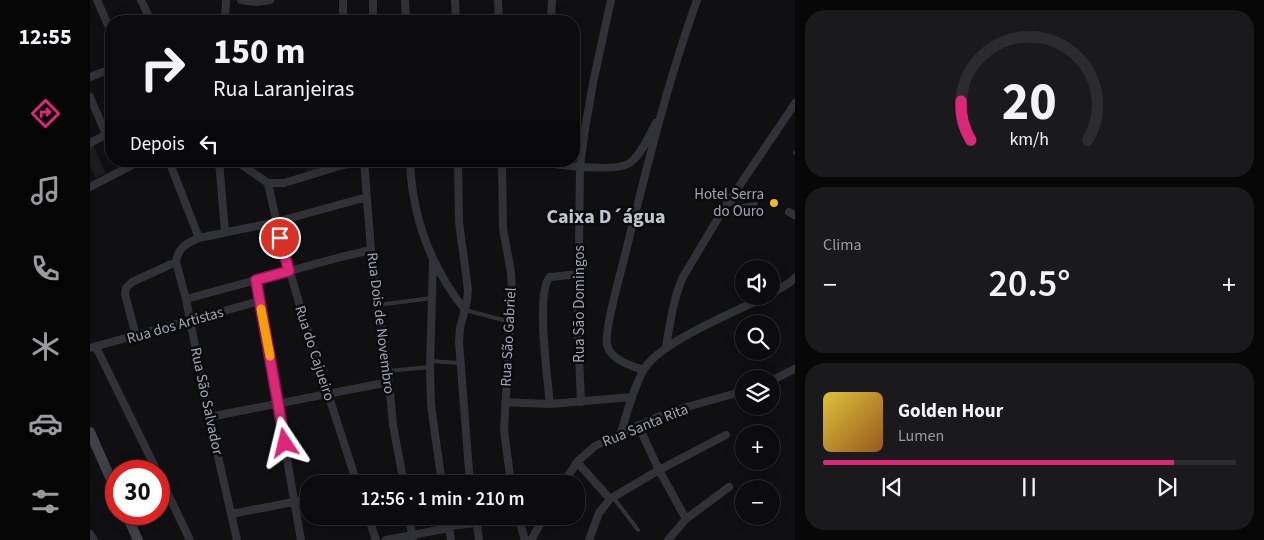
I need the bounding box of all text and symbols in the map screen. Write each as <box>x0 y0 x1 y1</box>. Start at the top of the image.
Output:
text: 12:55 <box>18 21 72 53</box>
text: 150 m <box>213 27 305 77</box>
icon: right <box>130 35 195 100</box>
text: 20 <box>1002 66 1057 140</box>
text: Rua Laranjeiras <box>213 73 354 105</box>
icon: directions <box>28 96 63 131</box>
text: km/h <box>1010 127 1049 152</box>
icon: left <box>195 130 223 158</box>
text: Depois <box>130 131 185 158</box>
icon: music <box>28 173 63 208</box>
place label: Hotel Serra do Ouro <box>694 184 764 222</box>
marker: Hotel Serra do Ouro <box>768 197 780 209</box>
district label: Caixa D´água <box>546 203 666 231</box>
pin <box>259 217 301 259</box>
icon: arrive <box>266 224 294 252</box>
text: Clima <box>823 234 861 256</box>
street label: Rua São Domingos <box>569 245 590 363</box>
icon: phone <box>28 251 63 286</box>
street label: Rua Dois de Novembro <box>361 251 400 395</box>
text: 20.5° <box>988 257 1071 311</box>
map controls <box>735 260 780 525</box>
button: sound <box>735 260 780 305</box>
text: − <box>823 265 837 305</box>
text: + <box>1222 265 1236 305</box>
street label: Rua São Gabriel <box>495 287 522 387</box>
street label: Rua dos Artistas <box>124 302 226 349</box>
street label: Rua do Cajueiro <box>289 303 340 403</box>
button: search <box>735 315 780 360</box>
icon: climate <box>28 329 63 364</box>
street label: Rua São Salvador <box>185 345 228 458</box>
button: layers <box>735 370 780 415</box>
text: Golden Hour <box>898 398 1003 425</box>
street label: Rua Santa Rita <box>599 399 691 452</box>
icon: car <box>28 406 63 441</box>
position arrow <box>258 416 310 468</box>
button: + <box>735 425 780 470</box>
text: Lumen <box>898 425 944 447</box>
speed limit sign: 30 <box>105 460 170 525</box>
icon: previous <box>878 473 906 501</box>
icon: pause <box>1015 473 1043 501</box>
icon: next <box>1153 473 1181 501</box>
button: − <box>735 480 780 525</box>
icon: filters <box>28 484 63 519</box>
text: 12:56 · 1 min · 210 m <box>360 486 525 513</box>

